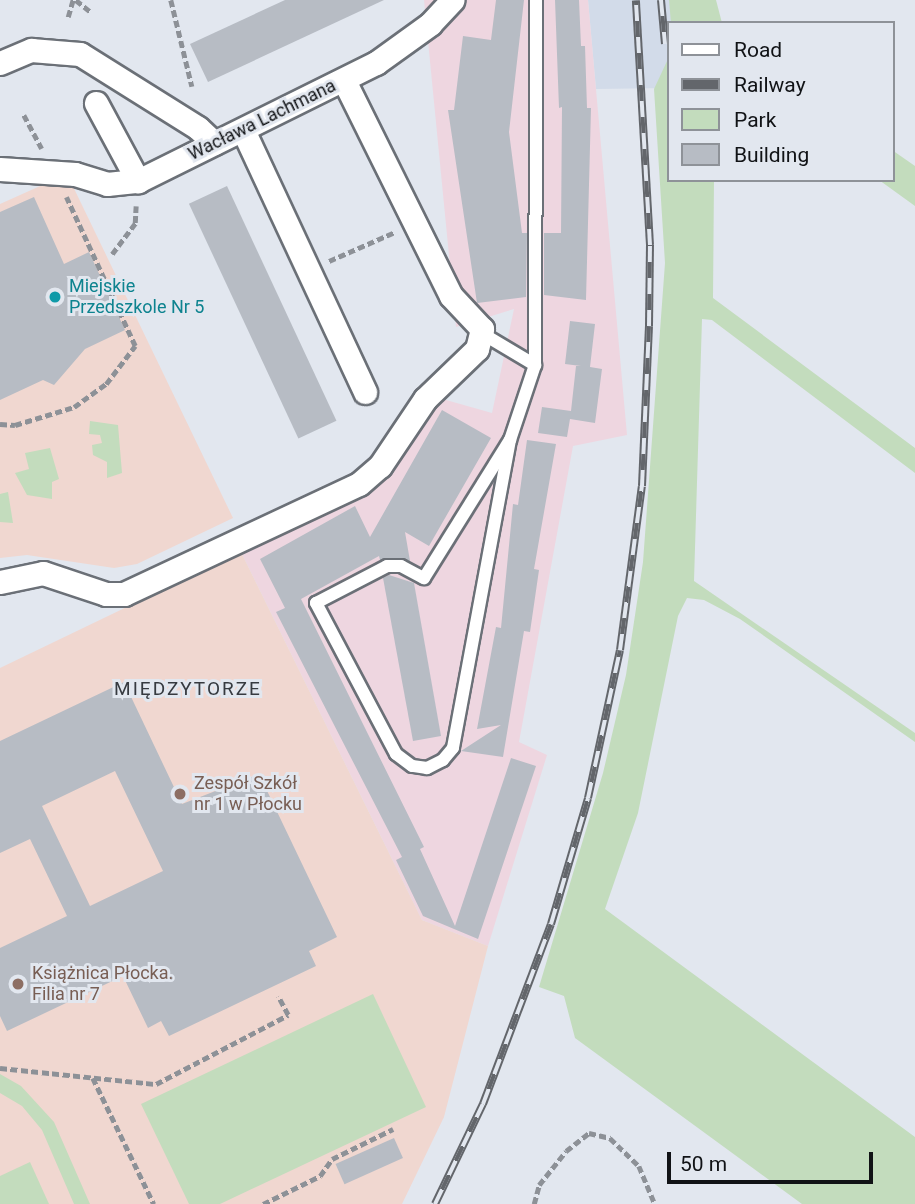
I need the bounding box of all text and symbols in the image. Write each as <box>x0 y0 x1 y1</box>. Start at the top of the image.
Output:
legend <box>666 21 894 182</box>
text: Road <box>734 38 782 62</box>
text: Railway <box>734 73 806 97</box>
street label: Wacława Lachmana <box>185 75 339 165</box>
text: Park <box>734 108 776 132</box>
text: Building <box>734 143 809 167</box>
place label: Miejskie Przedszkole Nr 5 <box>69 276 204 318</box>
marker: Miejskie Przedszkole Nr 5 <box>47 289 63 305</box>
district label: MIĘDZYTORZE <box>115 678 261 700</box>
place label: Zespół Szkół nr 1 w Płocku <box>194 773 302 816</box>
marker: Zespół Szkół nr 1 w Płocku <box>172 786 188 802</box>
place label: Książnica Płocka. Filia nr 7 <box>32 963 173 1006</box>
marker: Książnica Płocka. Filia nr 7 <box>10 976 26 992</box>
scale bar <box>670 1138 876 1182</box>
text: 50 m <box>680 1152 727 1176</box>

